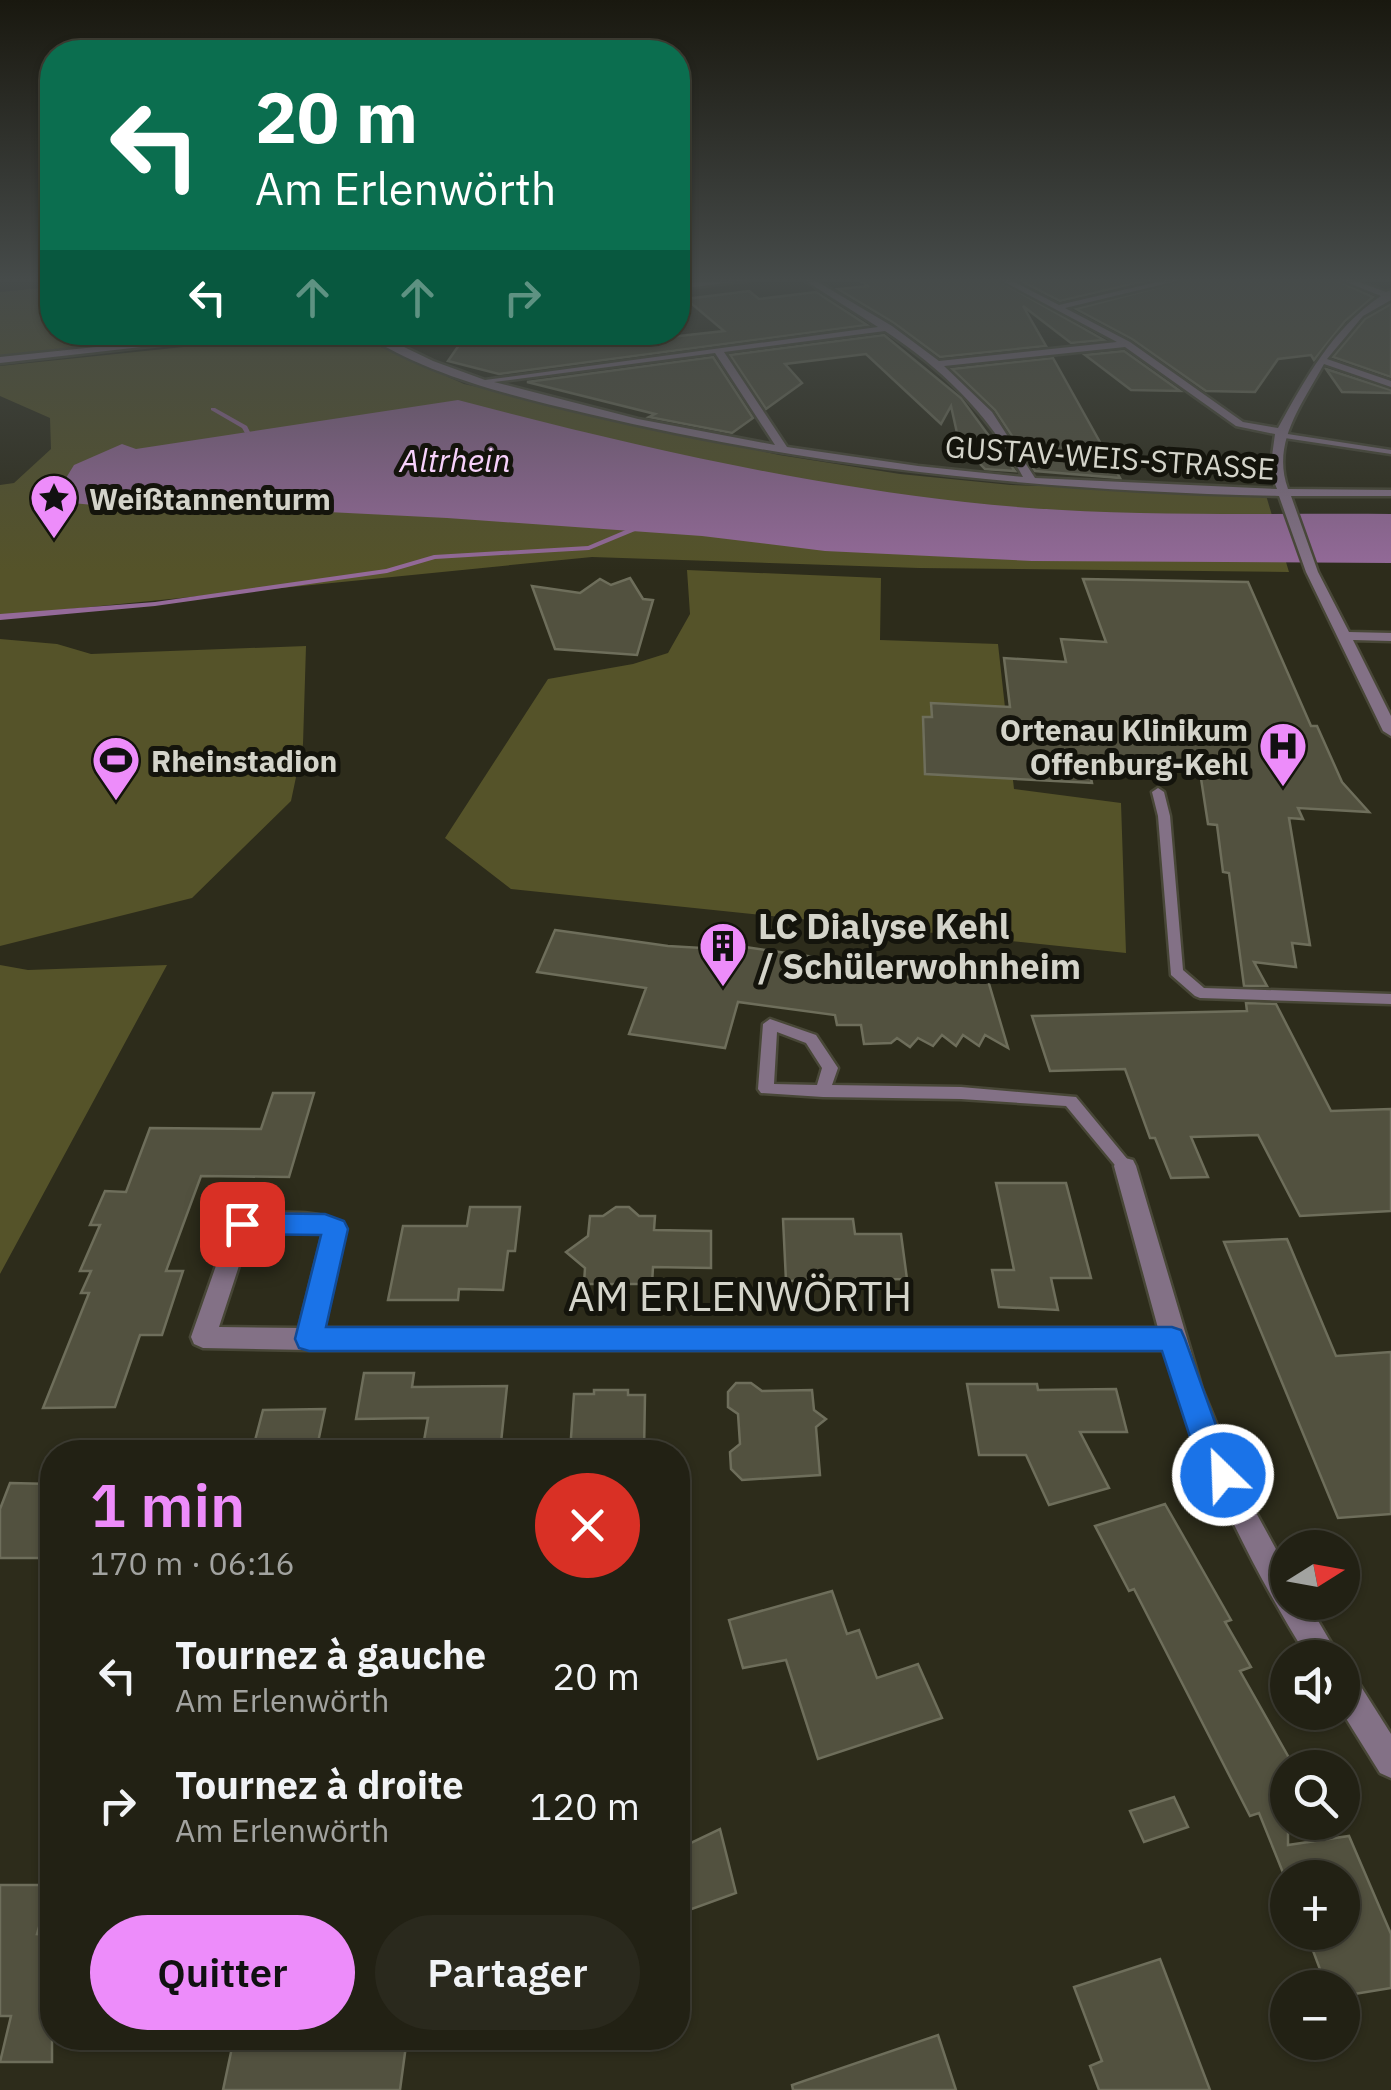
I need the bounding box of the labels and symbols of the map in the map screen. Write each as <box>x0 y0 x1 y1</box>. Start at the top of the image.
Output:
street label: GUSTAV-WEIS-STRASSE <box>944 426 1276 488</box>
water label: Altrhein <box>398 439 511 481</box>
place icon: Weißtannenturm <box>28 472 80 540</box>
place label: Weißtannenturm <box>89 479 331 518</box>
place label: Ortenau Klinikum Offenburg-Kehl <box>1000 710 1248 783</box>
hospital icon: Ortenau Klinikum Offenburg-Kehl <box>1257 720 1309 788</box>
sports icon: Rheinstadion <box>90 734 142 802</box>
place label: Rheinstadion <box>151 741 337 780</box>
place label: LC Dialyse Kehl / Schülerwohnheim <box>758 903 1081 989</box>
building icon: LC Dialyse Kehl / Schülerwohnheim <box>697 920 749 988</box>
pin <box>200 1182 285 1267</box>
street label: AM ERLENWÖRTH <box>568 1268 912 1323</box>
position arrow <box>1171 1423 1275 1527</box>
north arrow <box>1270 1530 1360 1620</box>

